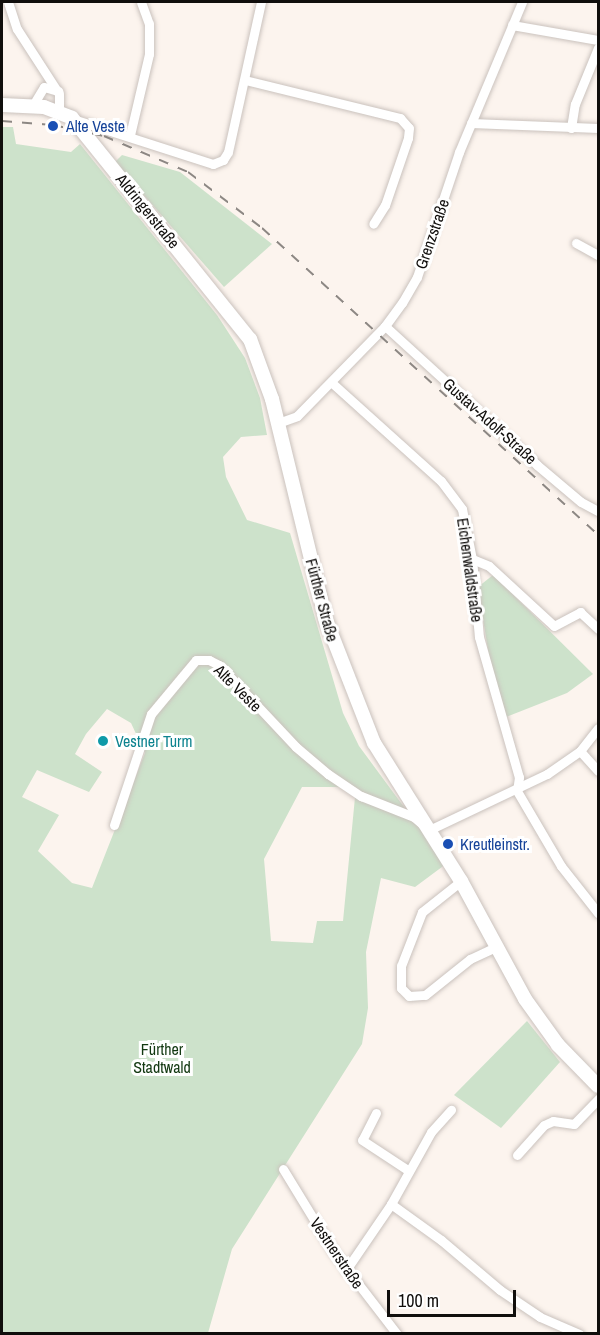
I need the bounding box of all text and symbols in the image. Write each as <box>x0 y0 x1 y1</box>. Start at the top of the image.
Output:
place label: Alte Veste <box>66 116 125 136</box>
marker: Alte Veste <box>44 117 62 135</box>
street label: Aldringerstraße <box>112 170 184 252</box>
street label: Grenzstraße <box>411 196 453 272</box>
street label: Gustav-Adolf-Straße <box>439 374 541 468</box>
street label: Eichenwaldstraße <box>453 517 487 623</box>
street label: Fürther Straße <box>302 556 342 644</box>
street label: Alte Veste <box>210 660 266 716</box>
place label: Vestner Turm <box>115 731 193 751</box>
marker: Vestner Turm <box>96 734 110 748</box>
place label: Kreutleinstr. <box>460 834 530 854</box>
marker: Kreutleinstr. <box>441 837 455 851</box>
park label: Fürther Stadtwald <box>133 1039 191 1077</box>
street label: Vestnerstraße <box>306 1214 368 1292</box>
scale bar <box>390 1278 519 1316</box>
text: 100 m <box>398 1288 439 1313</box>

